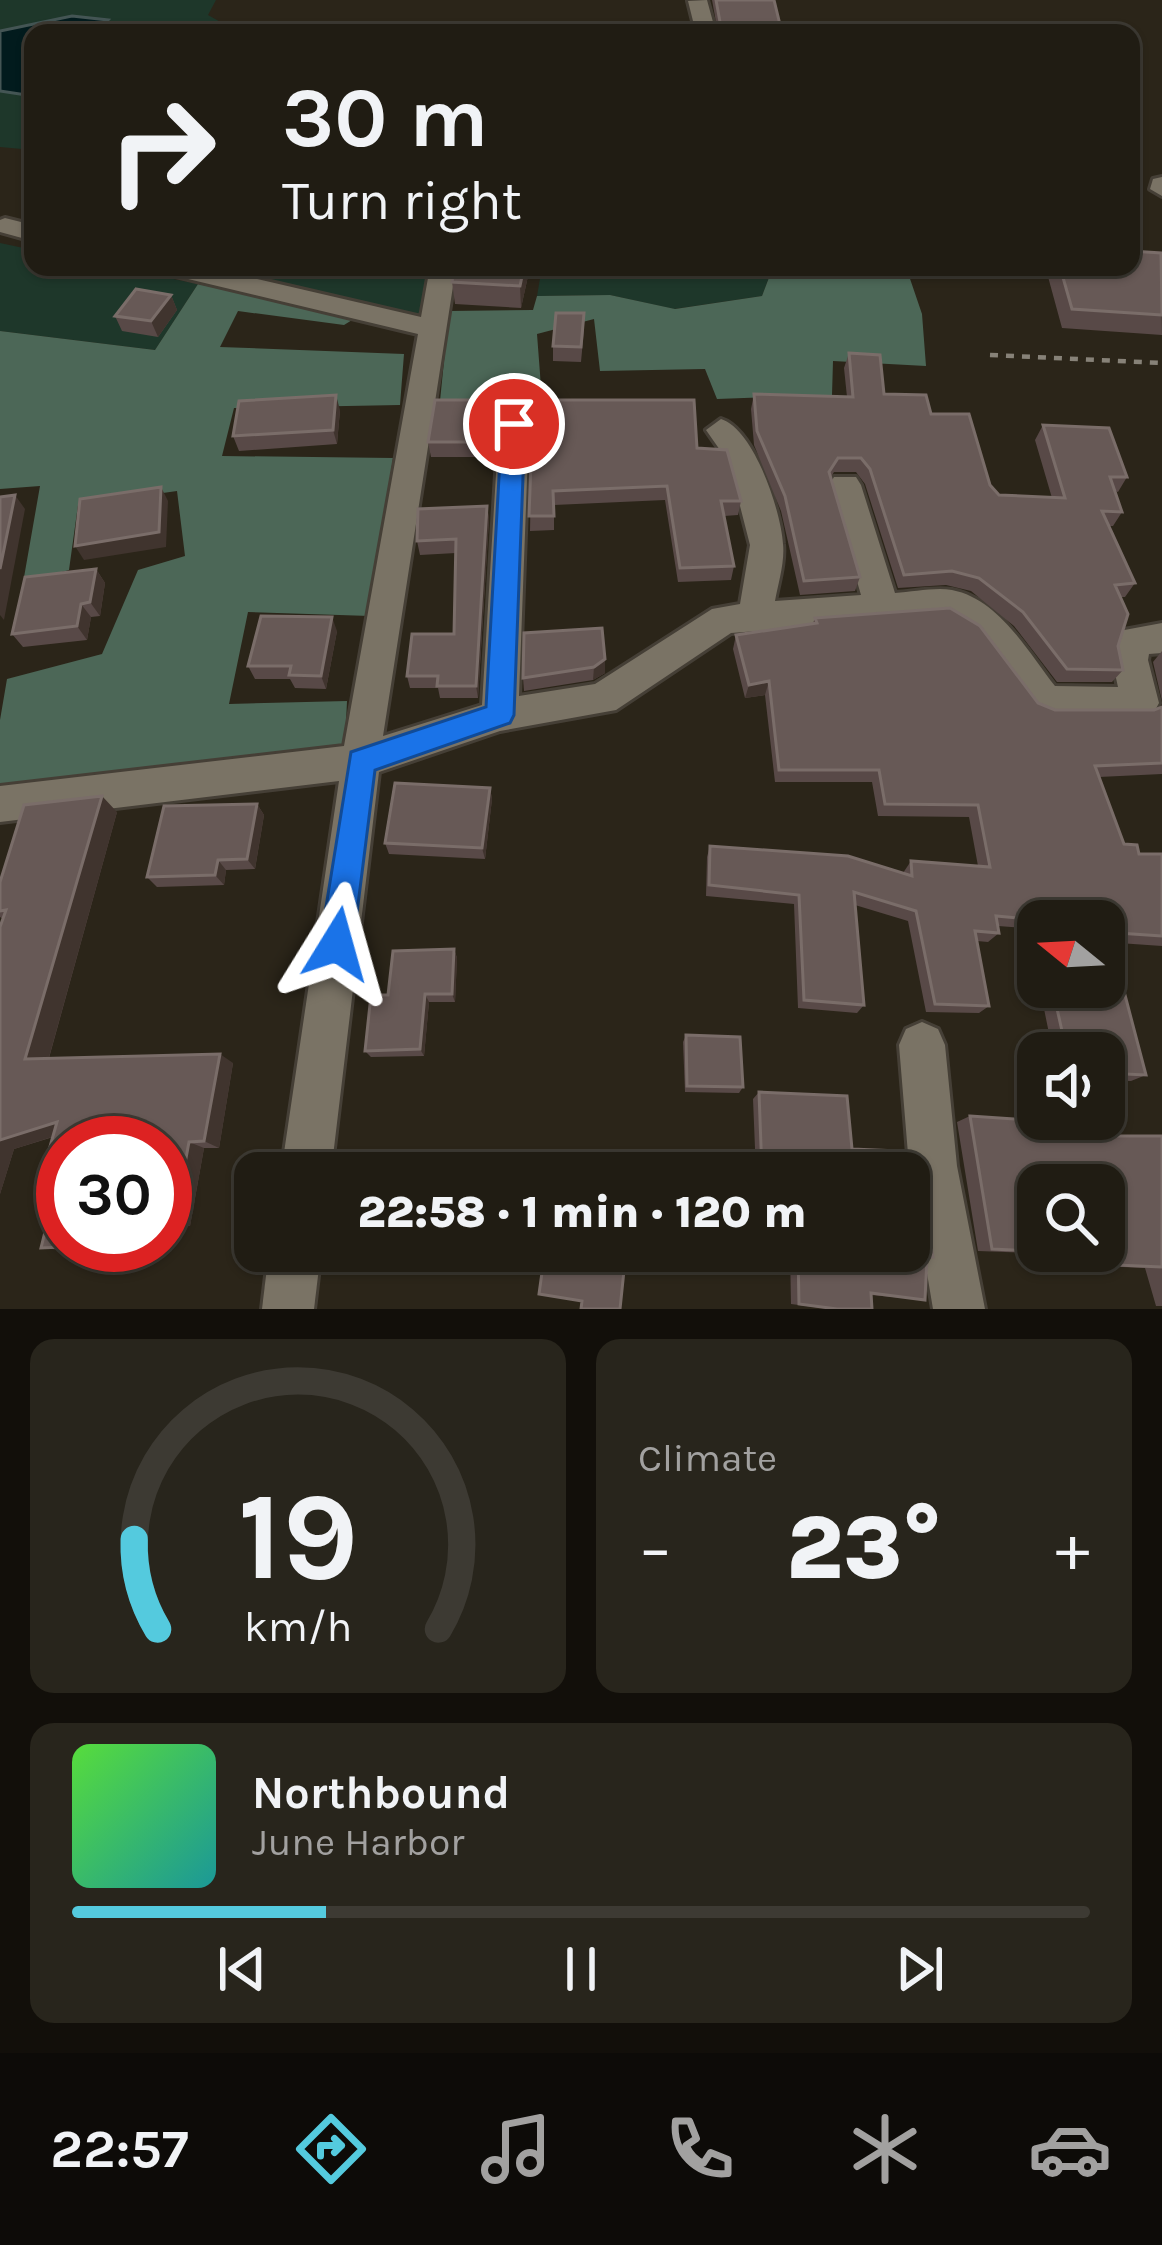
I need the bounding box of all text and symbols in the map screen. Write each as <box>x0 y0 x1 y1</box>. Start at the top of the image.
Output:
text: 30 m <box>282 69 488 167</box>
icon: right <box>84 72 240 228</box>
text: Turn right <box>282 169 522 233</box>
pin <box>463 373 565 475</box>
icon: arrive <box>481 391 547 457</box>
position arrow <box>274 881 400 1007</box>
north arrow <box>1017 900 1125 1008</box>
map controls <box>1017 900 1125 1272</box>
button: sound <box>1017 1032 1125 1140</box>
speed limit sign: 30 <box>36 1116 192 1272</box>
button: search <box>1017 1164 1125 1272</box>
text: 22:58 · 1 min · 120 m <box>357 1186 807 1238</box>
text: Climate <box>638 1435 777 1481</box>
text: 19 <box>238 1464 358 1609</box>
text: 23° <box>786 1495 942 1601</box>
text: − <box>638 1509 673 1587</box>
text: + <box>1055 1509 1090 1587</box>
text: km/h <box>244 1602 352 1652</box>
text: Northbound <box>252 1767 510 1819</box>
text: June Harbor <box>252 1819 464 1865</box>
icon: previous <box>209 1936 275 2002</box>
icon: pause <box>548 1936 614 2002</box>
icon: next <box>887 1936 953 2002</box>
icon: directions <box>289 2107 373 2191</box>
icon: music <box>474 2107 558 2191</box>
icon: phone <box>658 2107 742 2191</box>
icon: climate <box>843 2107 927 2191</box>
icon: car <box>1028 2107 1112 2191</box>
text: 22:57 <box>50 2117 189 2181</box>

